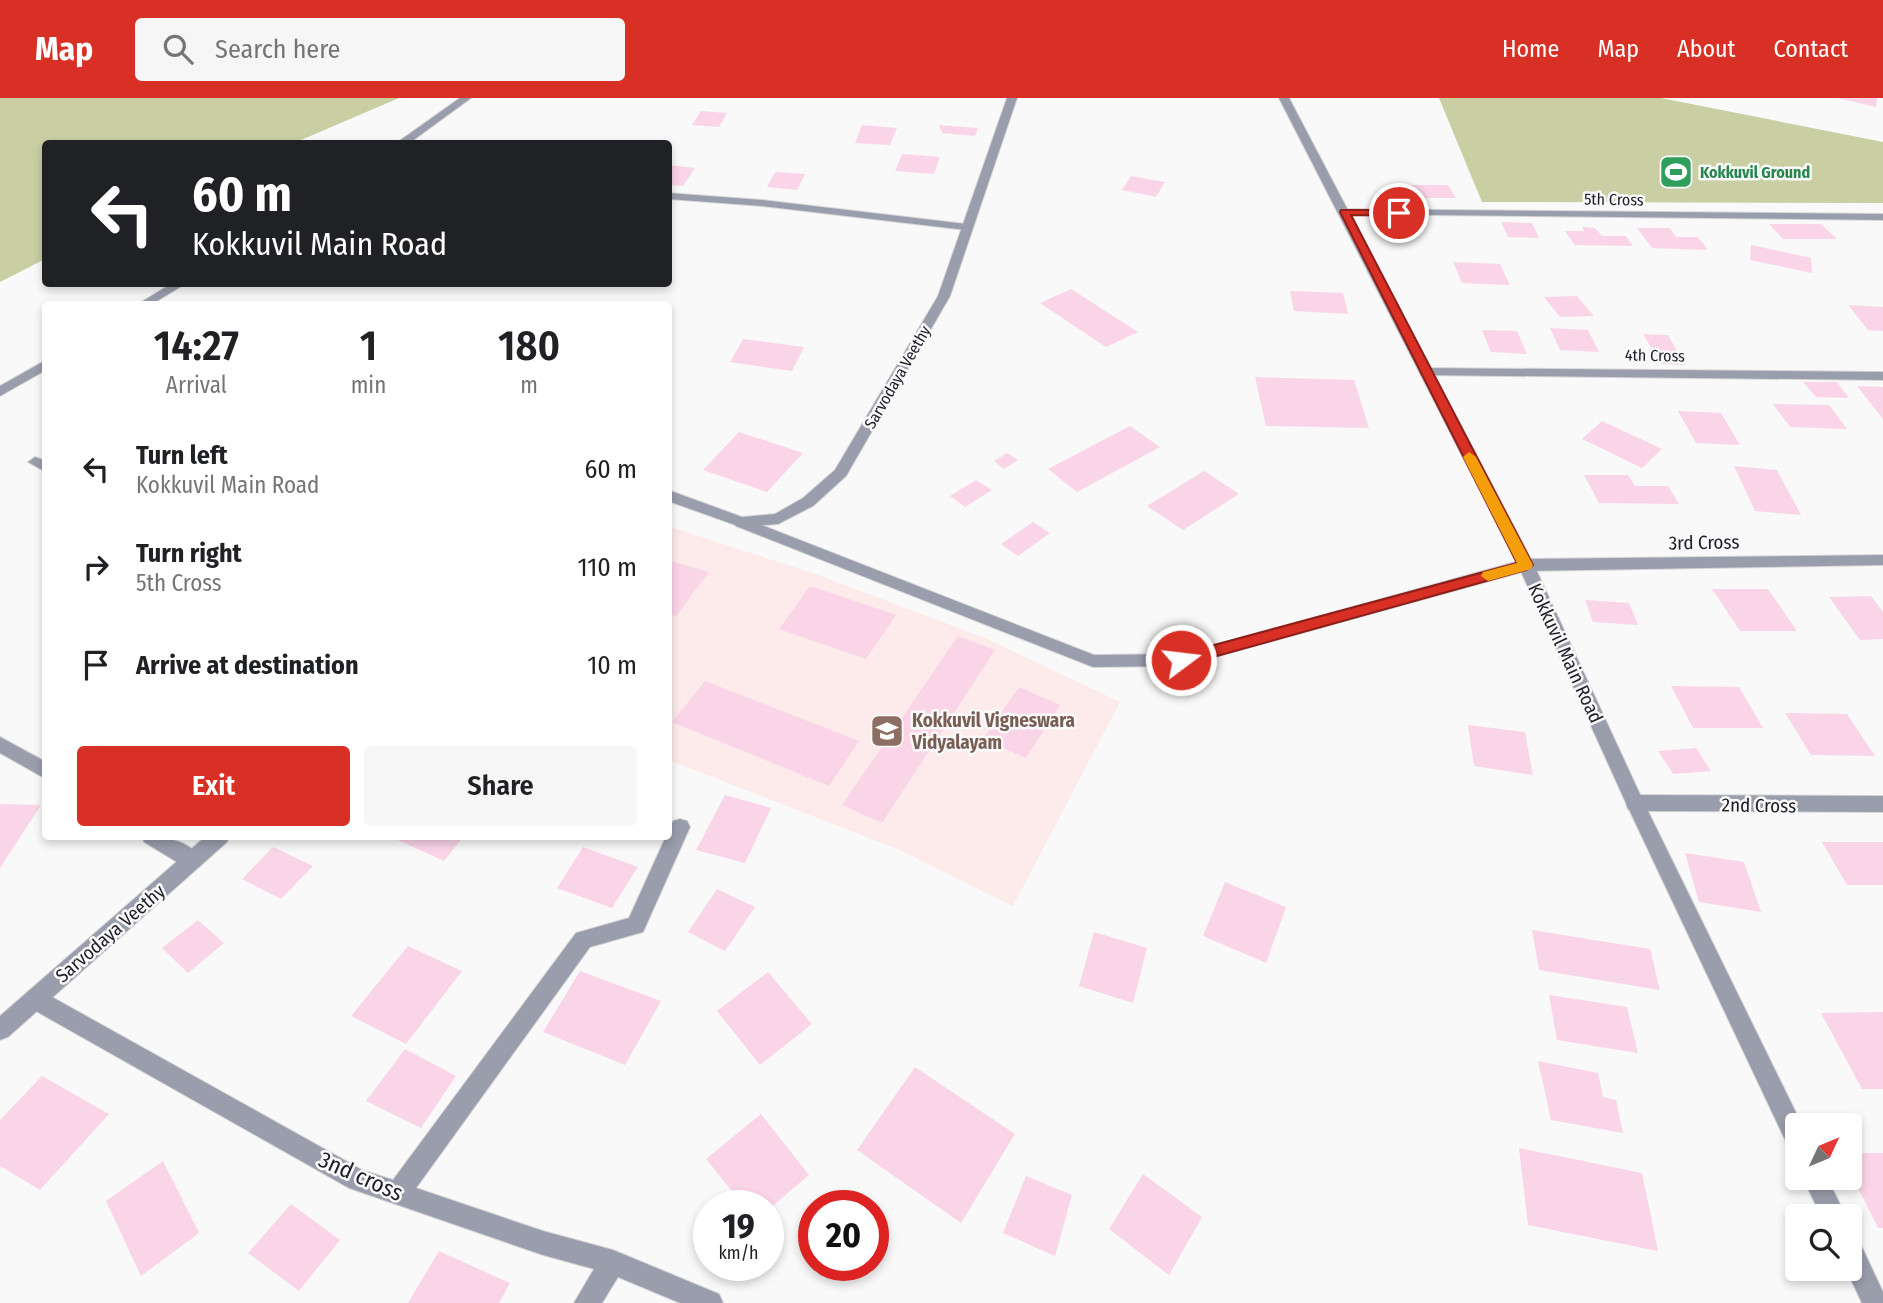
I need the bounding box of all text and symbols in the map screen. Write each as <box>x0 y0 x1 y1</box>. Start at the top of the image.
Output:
search box <box>135 18 625 81</box>
text: Map <box>35 29 93 69</box>
icon: search <box>159 30 197 68</box>
text: Search here <box>215 34 340 65</box>
text: Home <box>1502 35 1559 63</box>
text: Map <box>1597 35 1639 63</box>
text: About <box>1677 35 1735 63</box>
text: Contact <box>1773 35 1848 63</box>
sports icon: Kokkuvil Ground <box>1657 153 1695 191</box>
place label: Kokkuvil Ground <box>1700 163 1810 182</box>
text: 60 m <box>192 165 292 224</box>
icon: left <box>77 168 168 259</box>
pin <box>1369 183 1429 243</box>
street label: 5th Cross <box>1584 189 1644 210</box>
icon: arrive <box>1380 194 1418 232</box>
text: Kokkuvil Main Road <box>192 225 447 263</box>
text: 14:27 <box>154 321 239 371</box>
text: 1 <box>360 321 377 371</box>
text: 180 <box>498 321 560 371</box>
street label: Sarvodaya Veethy <box>860 322 935 432</box>
street label: 4th Cross <box>1625 345 1685 366</box>
text: Arrival <box>166 371 227 399</box>
text: min <box>351 371 386 399</box>
text: m <box>520 371 538 399</box>
text: Turn left <box>136 440 228 471</box>
icon: left <box>77 450 115 488</box>
text: 60 m <box>584 454 637 485</box>
text: Kokkuvil Main Road <box>136 471 319 499</box>
street label: 3rd Cross <box>1668 530 1740 555</box>
text: Turn right <box>136 538 242 569</box>
icon: right <box>77 548 115 586</box>
text: 110 m <box>577 552 637 583</box>
text: 5th Cross <box>136 569 222 597</box>
street label: Kokkuvil Main Road <box>1523 580 1608 727</box>
position arrow <box>1144 623 1218 697</box>
icon: arrive <box>77 646 115 684</box>
text: Arrive at destination <box>136 650 359 681</box>
text: 10 m <box>587 650 637 681</box>
place label: Kokkuvil Vigneswara Vidyalayam <box>911 709 1075 754</box>
school or university icon: Kokkuvil Vigneswara Vidyalayam <box>868 712 906 750</box>
button: Exit <box>77 746 350 826</box>
button: Share <box>364 746 637 826</box>
street label: 2nd Cross <box>1722 793 1796 818</box>
street label: Sarvodaya Veethy <box>51 879 170 987</box>
north arrow <box>1785 1113 1862 1190</box>
map controls <box>1785 1113 1862 1281</box>
street label: 3nd cross <box>315 1145 407 1207</box>
speed limit sign: 20 <box>798 1190 889 1281</box>
button: search <box>1785 1204 1862 1281</box>
text: 19 <box>722 1205 755 1247</box>
text: km/h <box>718 1242 759 1264</box>

